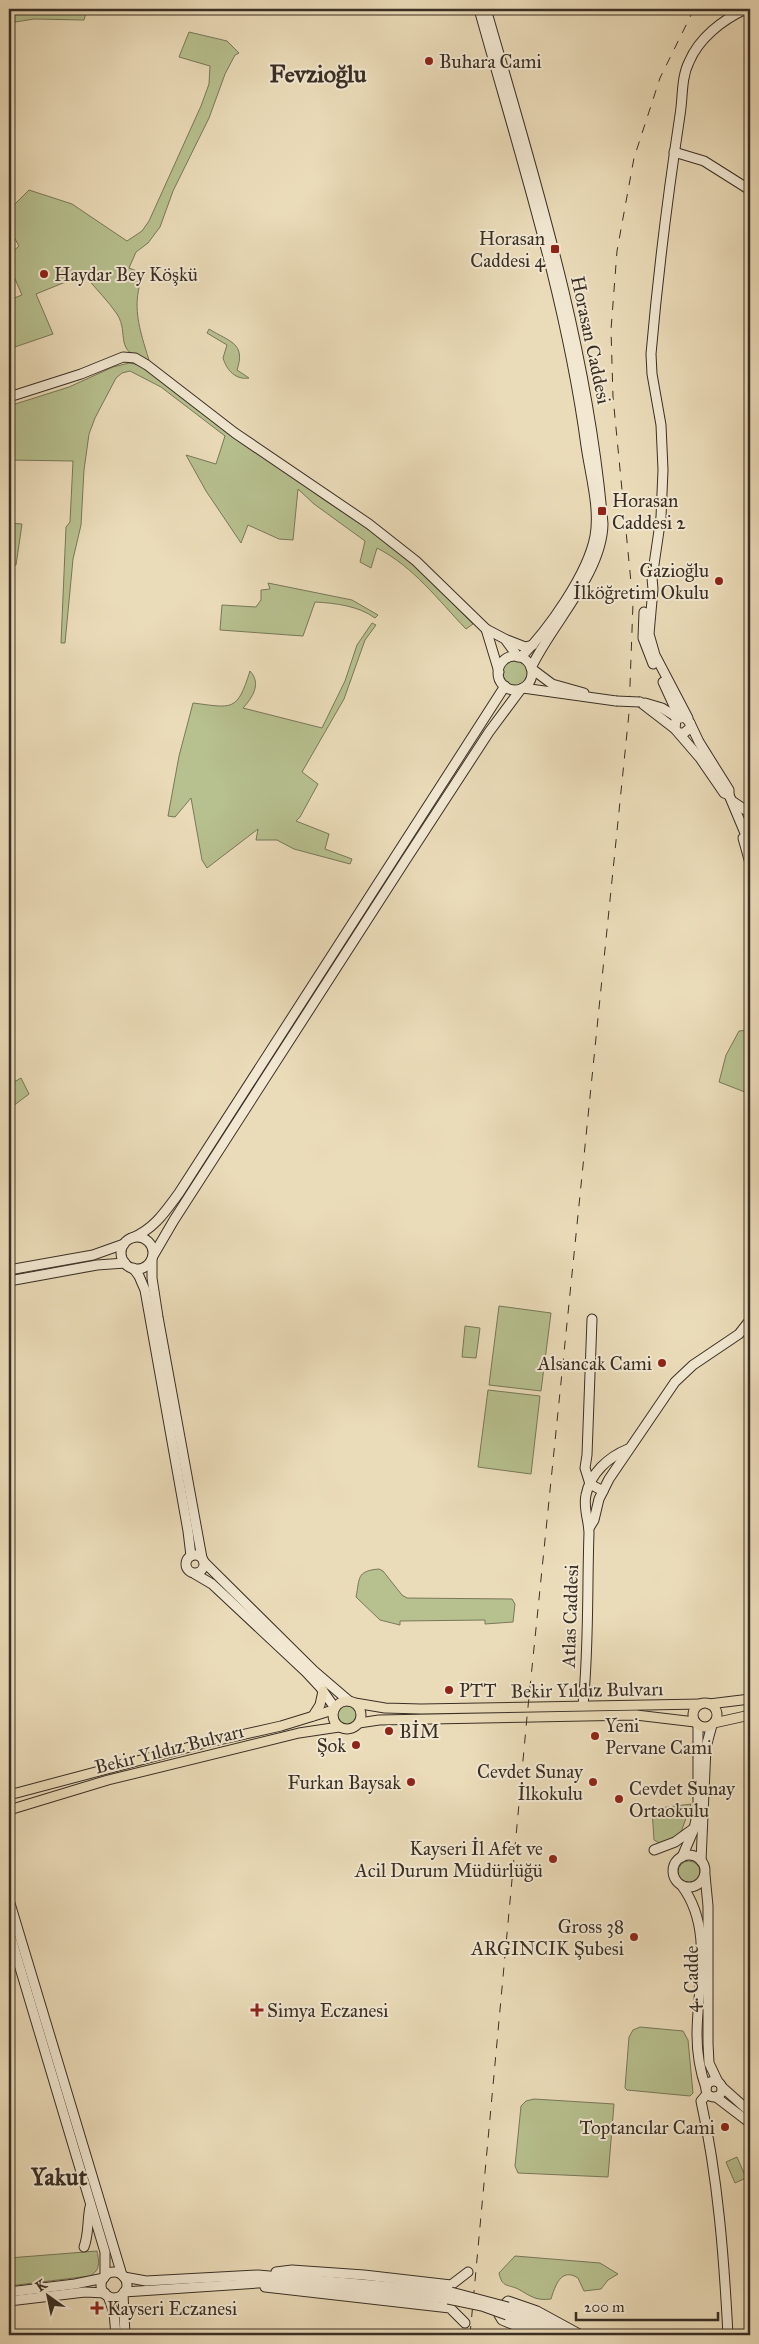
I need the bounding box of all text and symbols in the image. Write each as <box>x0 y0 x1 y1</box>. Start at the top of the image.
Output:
place label: Buhara Cami <box>439 50 542 73</box>
marker: Buhara Cami <box>423 55 435 67</box>
district label: Fevzioğlu <box>270 59 367 89</box>
place label: Horasan Caddesi 4 <box>470 227 545 272</box>
marker: Horasan Caddesi 4 <box>549 243 561 255</box>
place label: Haydar Bey Köşkü <box>54 263 198 286</box>
marker: Haydar Bey Köşkü <box>38 268 50 280</box>
street label: Horasan Caddesi <box>566 274 616 406</box>
place label: Horasan Caddesi 2 <box>612 489 686 534</box>
marker: Horasan Caddesi 2 <box>596 505 608 517</box>
place label: Gazioğlu İlköğretim Okulu <box>573 559 709 605</box>
marker: Gazioğlu İlköğretim Okulu <box>713 575 725 587</box>
place label: Alsancak Cami <box>537 1352 652 1375</box>
marker: Alsancak Cami <box>656 1357 668 1369</box>
street label: Atlas Caddesi <box>557 1564 583 1669</box>
street label: Bekir Yıldız Bulvarı <box>510 1677 664 1703</box>
place label: PTT <box>459 1679 496 1702</box>
marker: PTT <box>443 1684 455 1696</box>
place label: Yeni Pervane Cami <box>605 1714 712 1759</box>
street label: Bekir Yıldız Bulvarı <box>92 1719 246 1779</box>
place label: BİM <box>399 1720 439 1743</box>
marker: BİM <box>383 1725 395 1737</box>
marker: Yeni Pervane Cami <box>589 1730 601 1742</box>
place label: Şok <box>317 1734 346 1757</box>
marker: Şok <box>350 1739 362 1751</box>
place label: Cevdet Sunay İlkokulu <box>477 1760 584 1805</box>
place label: Furkan Baysak <box>287 1771 401 1794</box>
marker: Furkan Baysak <box>405 1776 417 1788</box>
marker: Cevdet Sunay İlkokulu <box>587 1776 599 1788</box>
place label: Cevdet Sunay Ortaokulu <box>629 1777 736 1822</box>
marker: Cevdet Sunay Ortaokulu <box>613 1793 625 1805</box>
place label: Kayseri İl Afet ve Acil Durum Müdürlüğü <box>354 1837 543 1883</box>
marker: Kayseri İl Afet ve Acil Durum Müdürlüğü <box>547 1853 559 1865</box>
place label: Gross 38 ARGINCIK Şubesi <box>470 1915 624 1960</box>
marker: Gross 38 ARGINCIK Şubesi <box>628 1931 640 1943</box>
street label: 4. Cadde <box>680 1945 703 2013</box>
place label: Simya Eczanesi <box>267 1999 388 2022</box>
marker: Simya Eczanesi <box>251 2004 263 2016</box>
place label: Toptancılar Cami <box>580 2116 715 2139</box>
marker: Toptancılar Cami <box>719 2121 731 2133</box>
district label: Yakut <box>30 2162 88 2192</box>
north arrow <box>22 2272 72 2322</box>
text: K <box>32 2275 51 2295</box>
scale bar <box>576 2289 719 2321</box>
place label: Kayseri Eczanesi <box>107 2297 237 2320</box>
text: 200 m <box>584 2298 625 2316</box>
marker: Kayseri Eczanesi <box>91 2302 103 2314</box>

